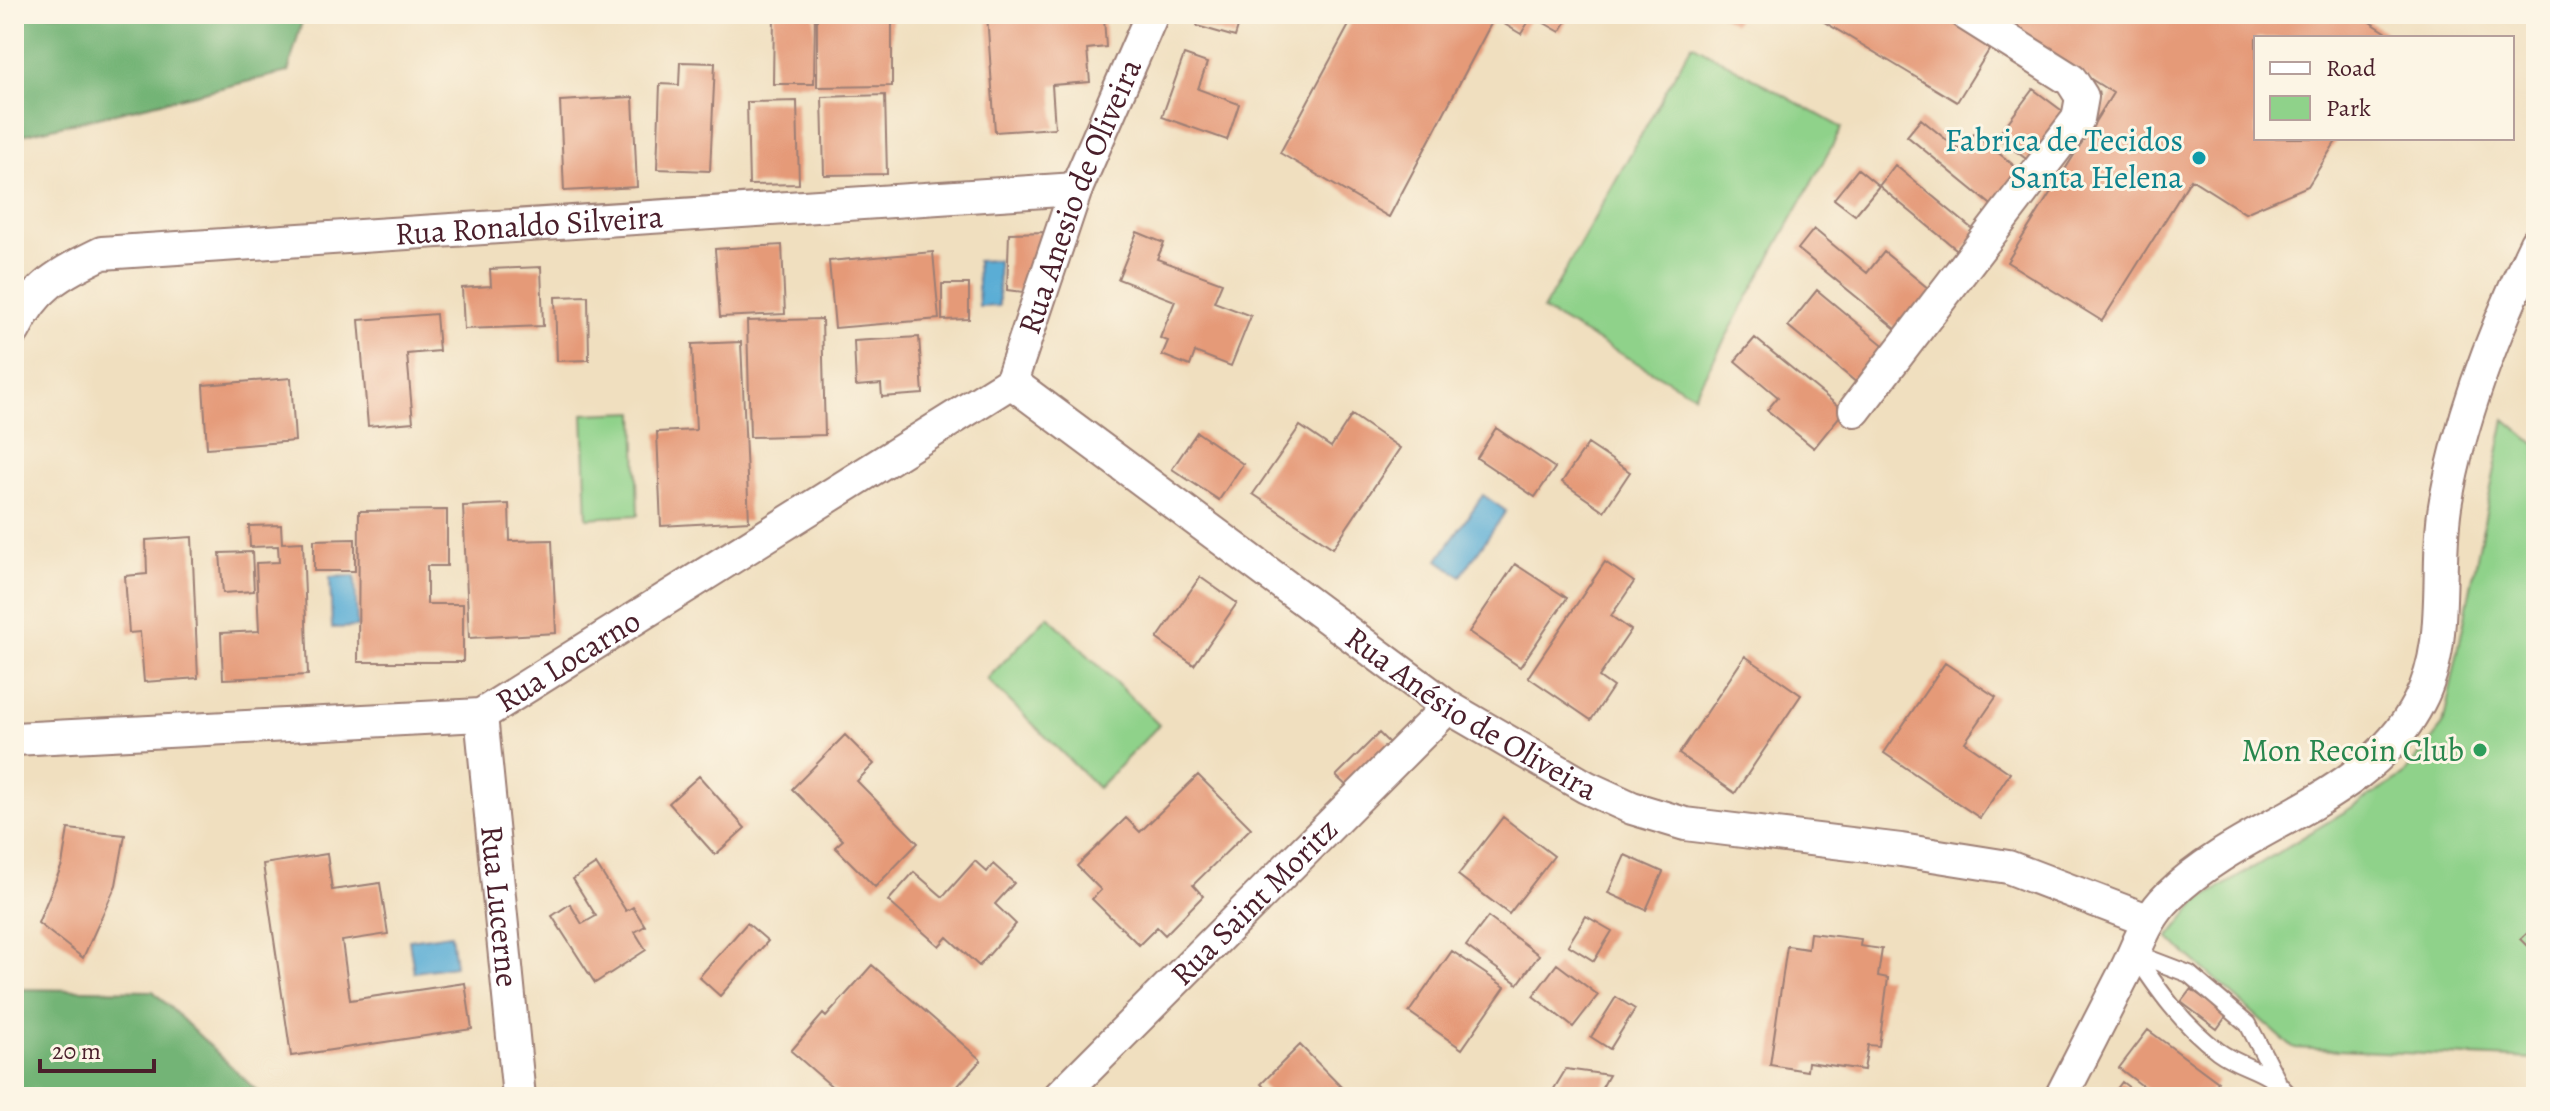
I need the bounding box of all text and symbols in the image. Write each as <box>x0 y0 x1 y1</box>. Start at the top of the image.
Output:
legend <box>2254 36 2514 140</box>
street label: Rua Anesio de Oliveira <box>1007 51 1152 340</box>
text: Road <box>2326 52 2376 84</box>
text: Park <box>2326 92 2371 124</box>
place label: Fabrica de Tecidos Santa Helena <box>1945 118 2183 199</box>
marker: Fabrica de Tecidos Santa Helena <box>2190 149 2208 167</box>
street label: Rua Ronaldo Silveira <box>394 194 665 256</box>
street label: Rua Locarno <box>487 598 649 723</box>
street label: Rua Anésio de Oliveira <box>1336 616 1604 811</box>
place label: Mon Recoin Club <box>2241 728 2464 772</box>
marker: Mon Recoin Club <box>2471 741 2489 759</box>
street label: Rua Saint Moritz <box>1160 808 1347 995</box>
street label: Rua Lucerne <box>470 823 530 989</box>
scale bar <box>40 1023 154 1073</box>
text: 20 m <box>52 1035 101 1067</box>

